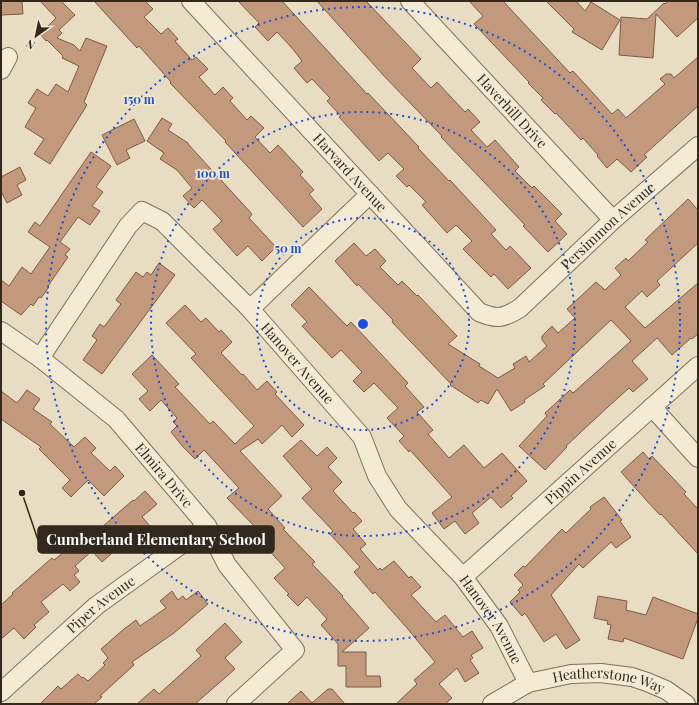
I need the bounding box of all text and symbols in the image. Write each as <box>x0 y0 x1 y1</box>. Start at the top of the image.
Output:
north arrow <box>16 16 56 56</box>
text: N <box>23 36 38 53</box>
street label: Haverhill Drive <box>473 69 552 152</box>
text: 150 m <box>123 91 155 107</box>
street label: Harvard Avenue <box>309 129 392 216</box>
text: 100 m <box>196 165 230 181</box>
street label: Persimmon Avenue <box>556 177 659 274</box>
text: 50 m <box>275 240 302 256</box>
centre of rings <box>356 317 370 331</box>
street label: Hanover Avenue <box>257 318 339 408</box>
street label: Pippin Avenue <box>540 434 620 508</box>
street label: Elmira Drive <box>131 439 198 512</box>
callout: Cumberland Elementary School <box>38 526 274 553</box>
text: Cumberland Elementary School <box>46 529 266 549</box>
street label: Piper Avenue <box>62 571 139 637</box>
street label: Hanover Avenue <box>456 571 527 667</box>
street label: Heatherstone Way <box>551 663 668 697</box>

